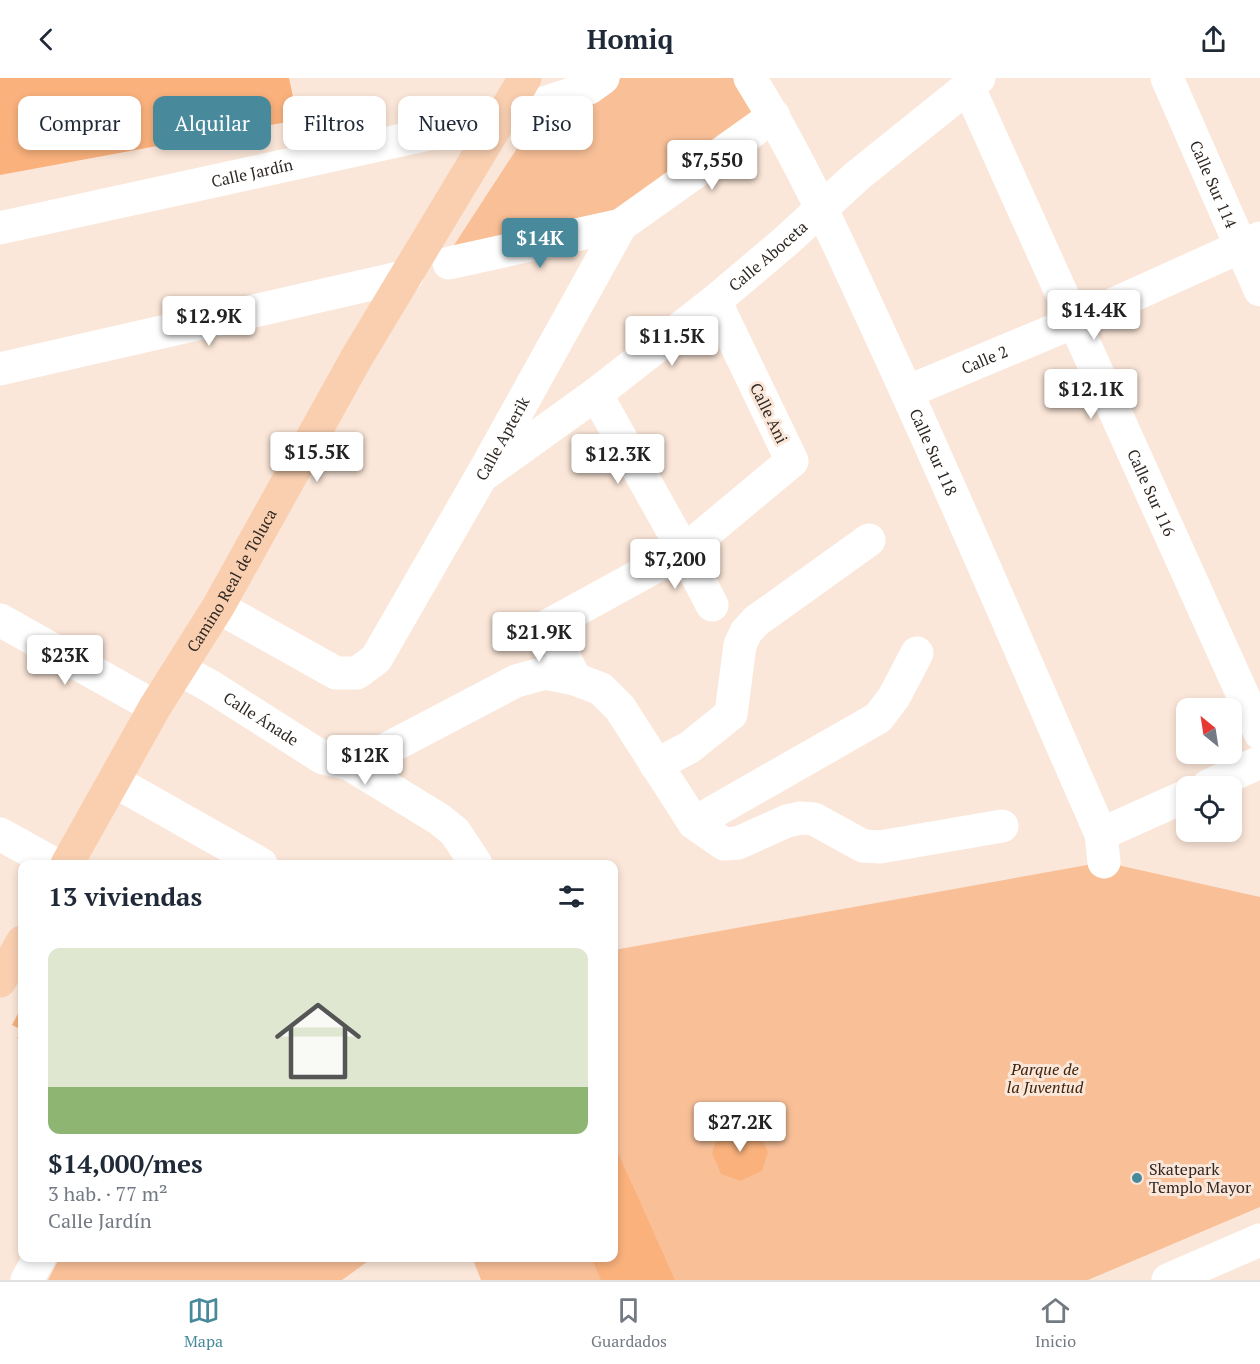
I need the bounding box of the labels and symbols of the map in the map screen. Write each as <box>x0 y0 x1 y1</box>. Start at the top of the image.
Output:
street label: Calle Sur 114 <box>1185 137 1243 232</box>
pin: $7,550 <box>663 140 761 191</box>
street label: Calle Jardín <box>209 153 295 192</box>
street label: Calle Aboceta <box>724 216 812 296</box>
pin: $14K <box>504 218 576 269</box>
pin: $14.4K <box>1045 290 1143 341</box>
pin: $12.9K <box>160 296 258 347</box>
pin: $11.5K <box>623 316 721 367</box>
street label: Calle 2 <box>958 340 1011 379</box>
pin: $12.1K <box>1042 369 1140 420</box>
street label: Calle Ani <box>745 379 793 447</box>
street label: Calle Apterik <box>470 392 535 484</box>
street label: Calle Sur 118 <box>904 405 963 499</box>
pin: $15.5K <box>268 432 366 483</box>
pin: $12.3K <box>569 434 667 485</box>
street label: Calle Sur 116 <box>1122 445 1181 540</box>
street label: Camino Real de Toluca <box>181 505 282 656</box>
pin: $7,200 <box>626 539 724 590</box>
pin: $21.9K <box>490 612 588 663</box>
pin: $23K <box>29 635 101 686</box>
street label: Calle Ánade <box>219 686 303 751</box>
north arrow <box>1176 698 1242 764</box>
pin: $12K <box>329 735 401 786</box>
park label: Parque de la Juventud <box>1007 1058 1084 1098</box>
pin: $27.2K <box>691 1102 789 1153</box>
place label: Skatepark Templo Mayor <box>1149 1158 1252 1198</box>
marker: Skatepark Templo Mayor <box>1130 1171 1144 1185</box>

